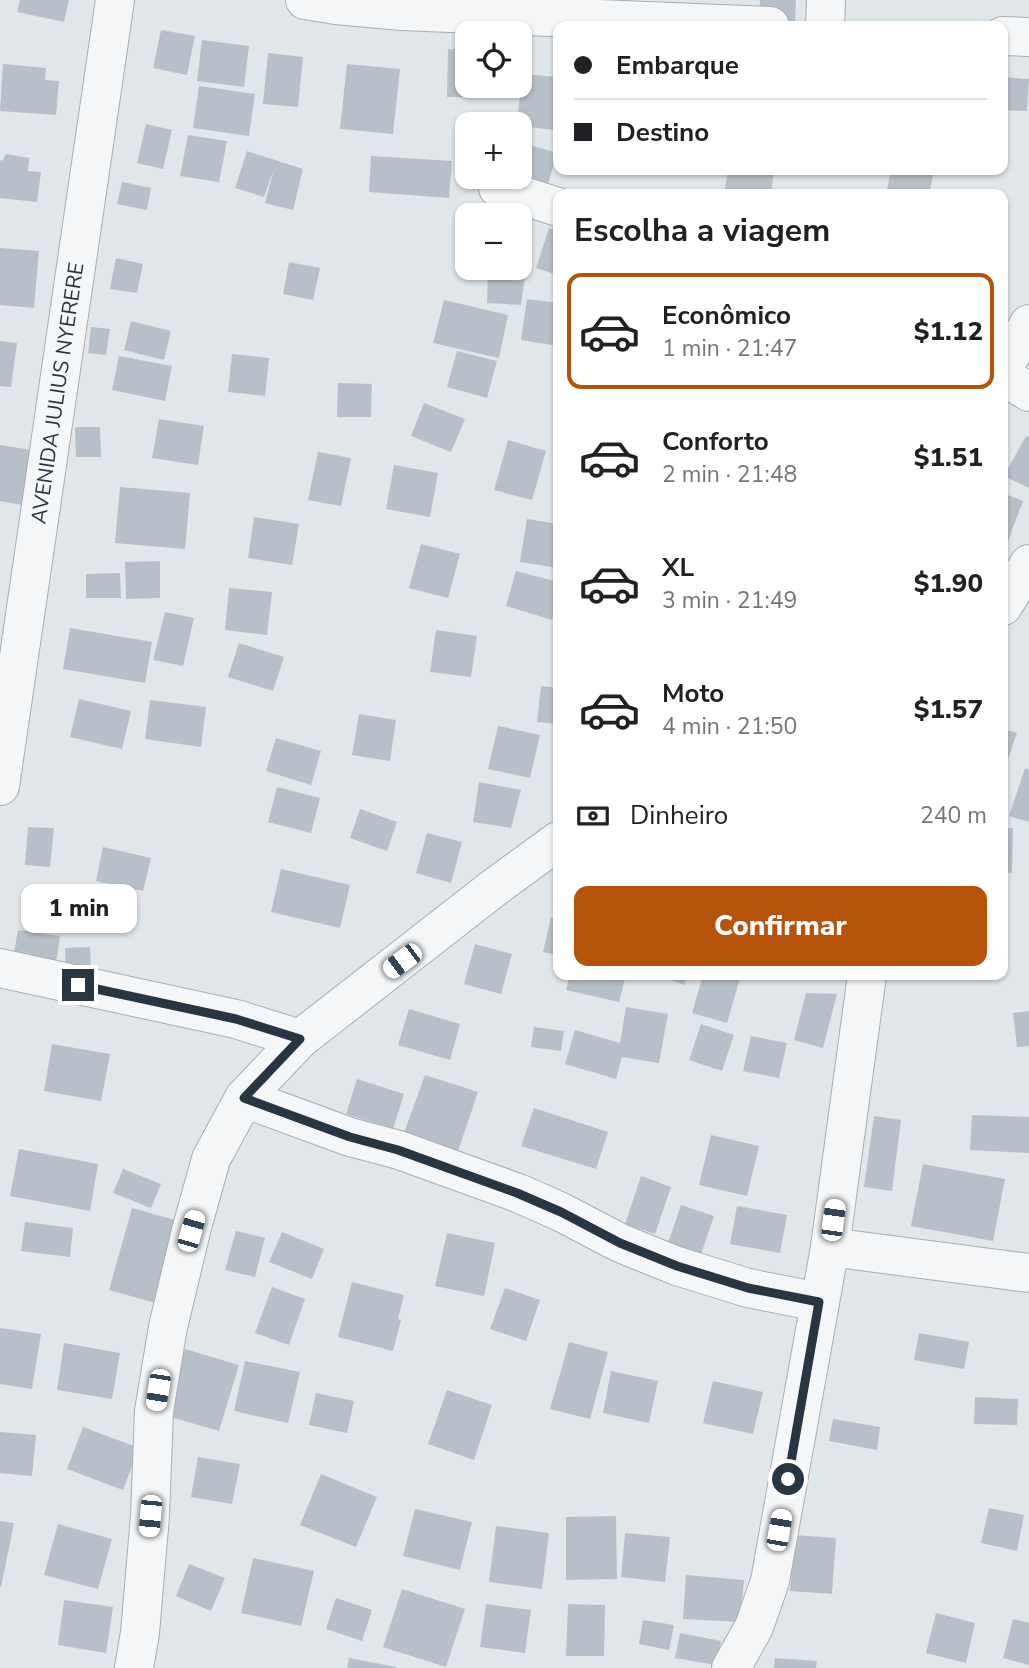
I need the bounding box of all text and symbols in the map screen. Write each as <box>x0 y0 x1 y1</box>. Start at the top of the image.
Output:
map controls <box>455 21 532 280</box>
button: locate <box>455 21 532 98</box>
text: Embarque <box>616 48 739 83</box>
button: + <box>455 112 532 189</box>
text: Destino <box>616 115 709 150</box>
button: − <box>455 203 532 280</box>
text: Escolha a viagem <box>574 209 830 252</box>
street label: AVENIDA JULIUS NYERERE <box>25 261 90 526</box>
text: Econômico <box>662 298 791 333</box>
icon: car <box>578 300 641 363</box>
text: $1.12 <box>914 314 983 349</box>
text: 1 min · 21:47 <box>662 333 797 364</box>
text: Conforto <box>662 424 769 459</box>
icon: car <box>578 426 641 489</box>
text: $1.51 <box>914 440 983 475</box>
text: 2 min · 21:48 <box>662 459 797 490</box>
text: XL <box>662 550 694 585</box>
icon: car <box>578 552 641 615</box>
text: $1.90 <box>914 566 983 601</box>
text: 3 min · 21:49 <box>662 585 797 616</box>
text: Moto <box>662 676 724 711</box>
icon: car <box>578 678 641 741</box>
text: $1.57 <box>914 692 983 727</box>
text: 4 min · 21:50 <box>662 711 797 742</box>
icon: cash <box>574 797 612 835</box>
text: Dinheiro <box>630 798 728 833</box>
text: 240 m <box>920 800 987 831</box>
callout: 1 min <box>20 884 136 932</box>
button: Confirmar <box>574 886 987 966</box>
text: 1 min <box>49 893 109 924</box>
car <box>379 940 426 982</box>
route end <box>62 969 94 1001</box>
car <box>820 1198 847 1242</box>
car <box>176 1208 207 1254</box>
car <box>145 1368 172 1412</box>
route start <box>772 1463 804 1495</box>
car <box>138 1494 163 1538</box>
car <box>766 1507 793 1553</box>

